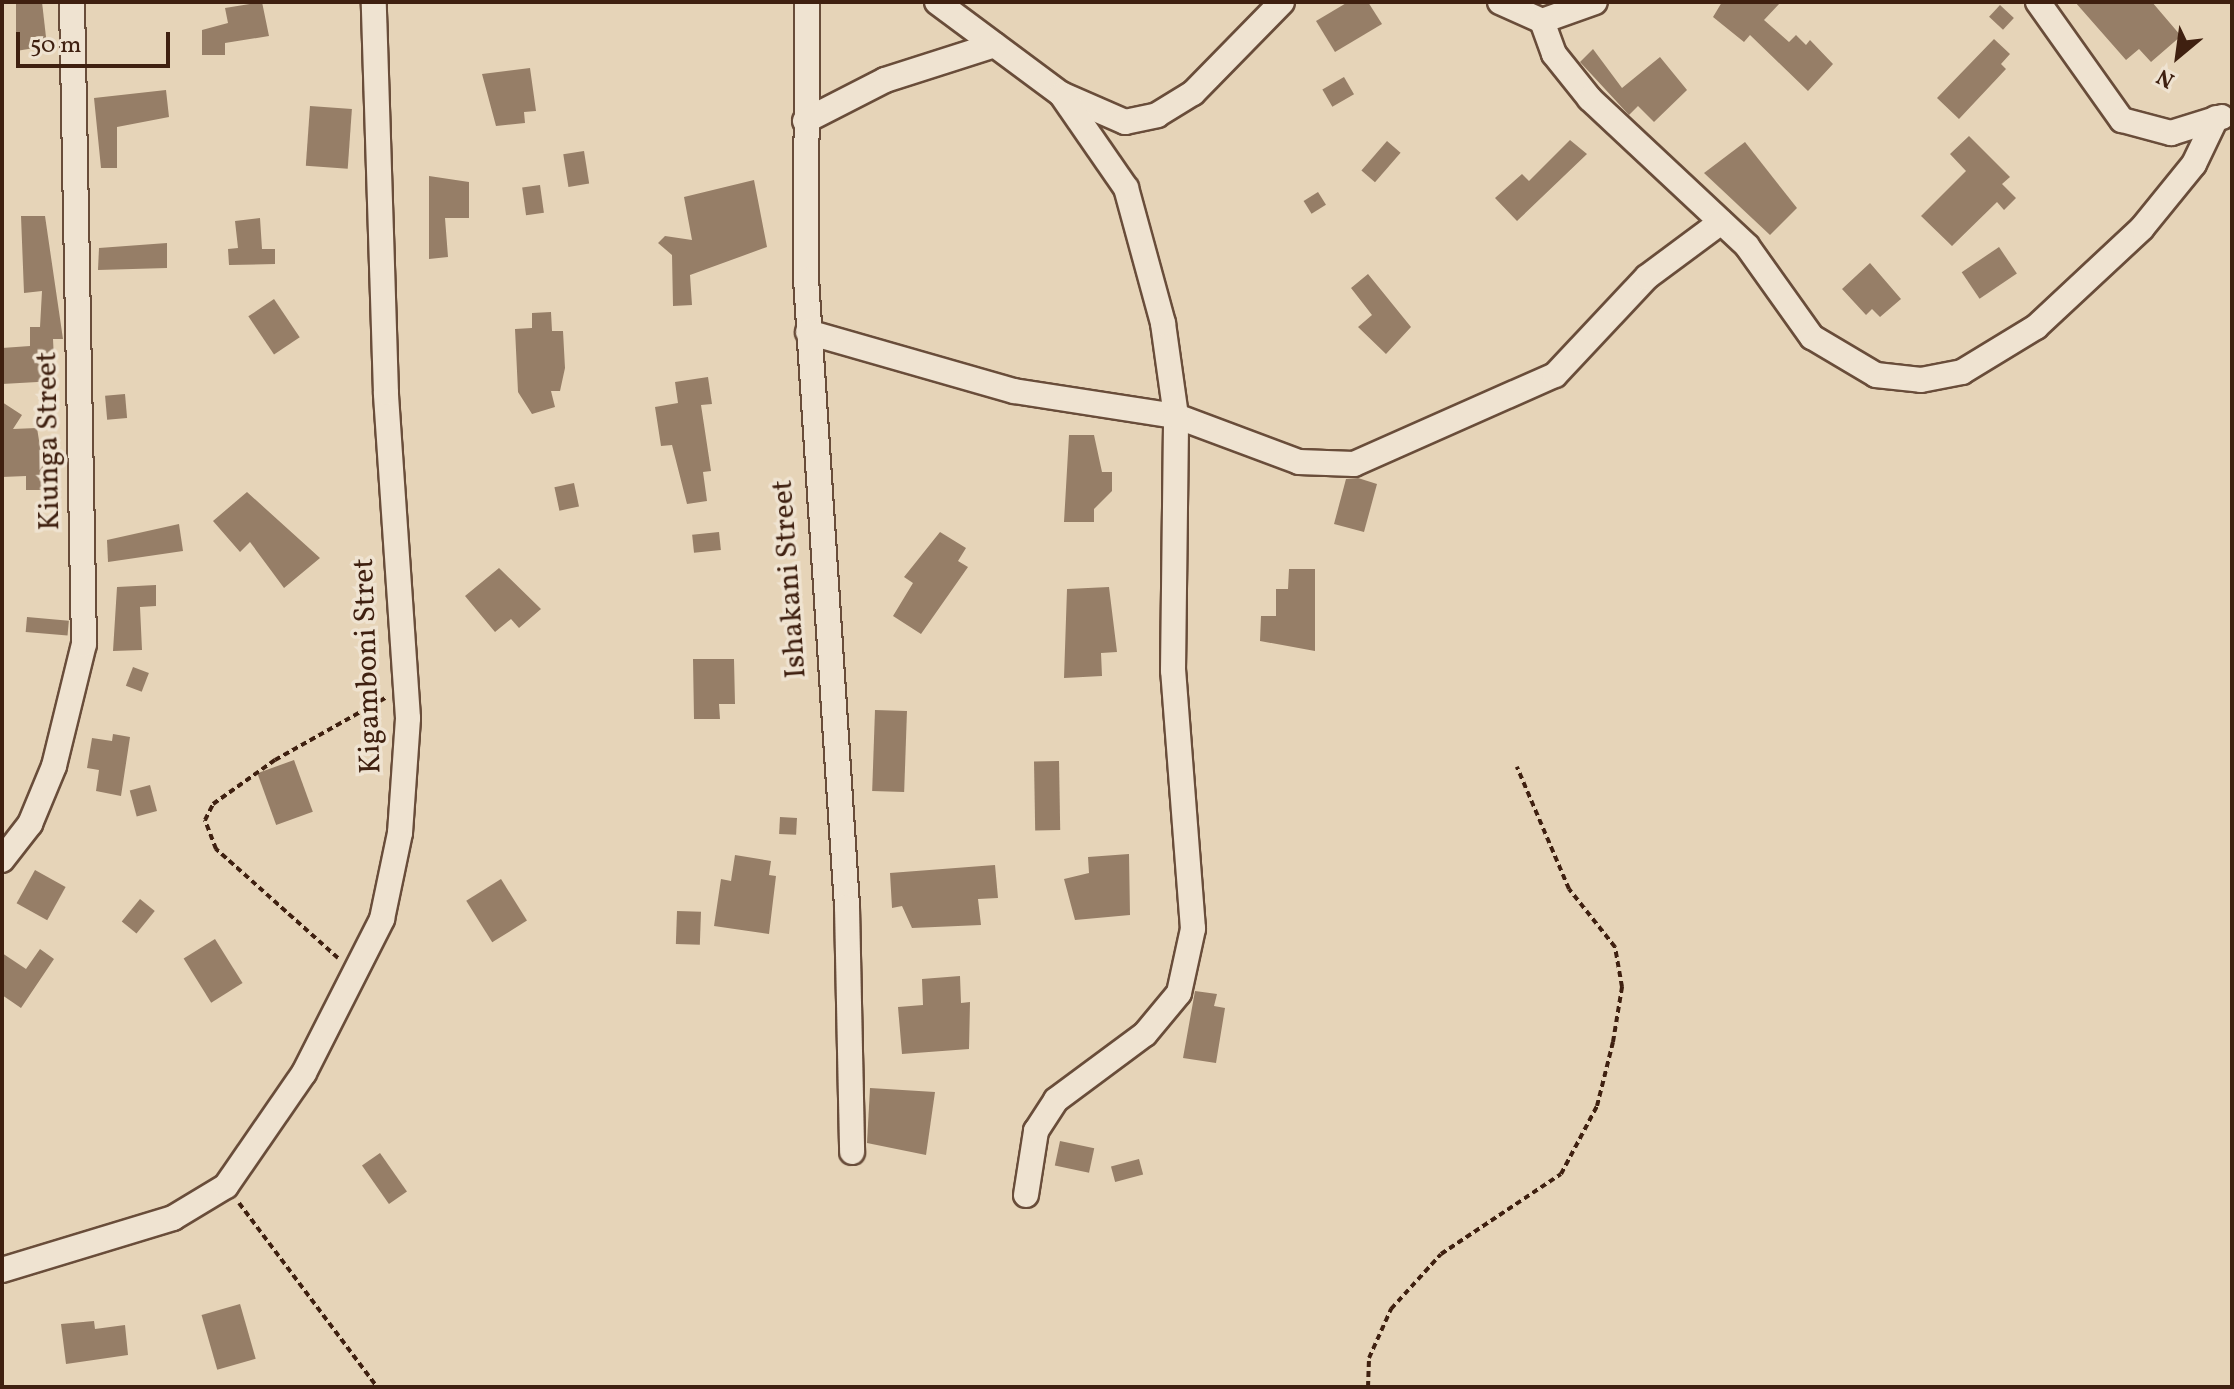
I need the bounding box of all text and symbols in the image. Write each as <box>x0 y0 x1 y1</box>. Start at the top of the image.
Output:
scale bar <box>20 16 174 66</box>
north arrow <box>2138 16 2218 96</box>
text: 50 m <box>30 29 82 63</box>
text: N <box>2152 60 2181 95</box>
street label: Kiunga Street <box>29 351 69 531</box>
street label: Ishakani Street <box>765 478 815 680</box>
street label: Kigamboni Stret <box>346 557 390 775</box>

